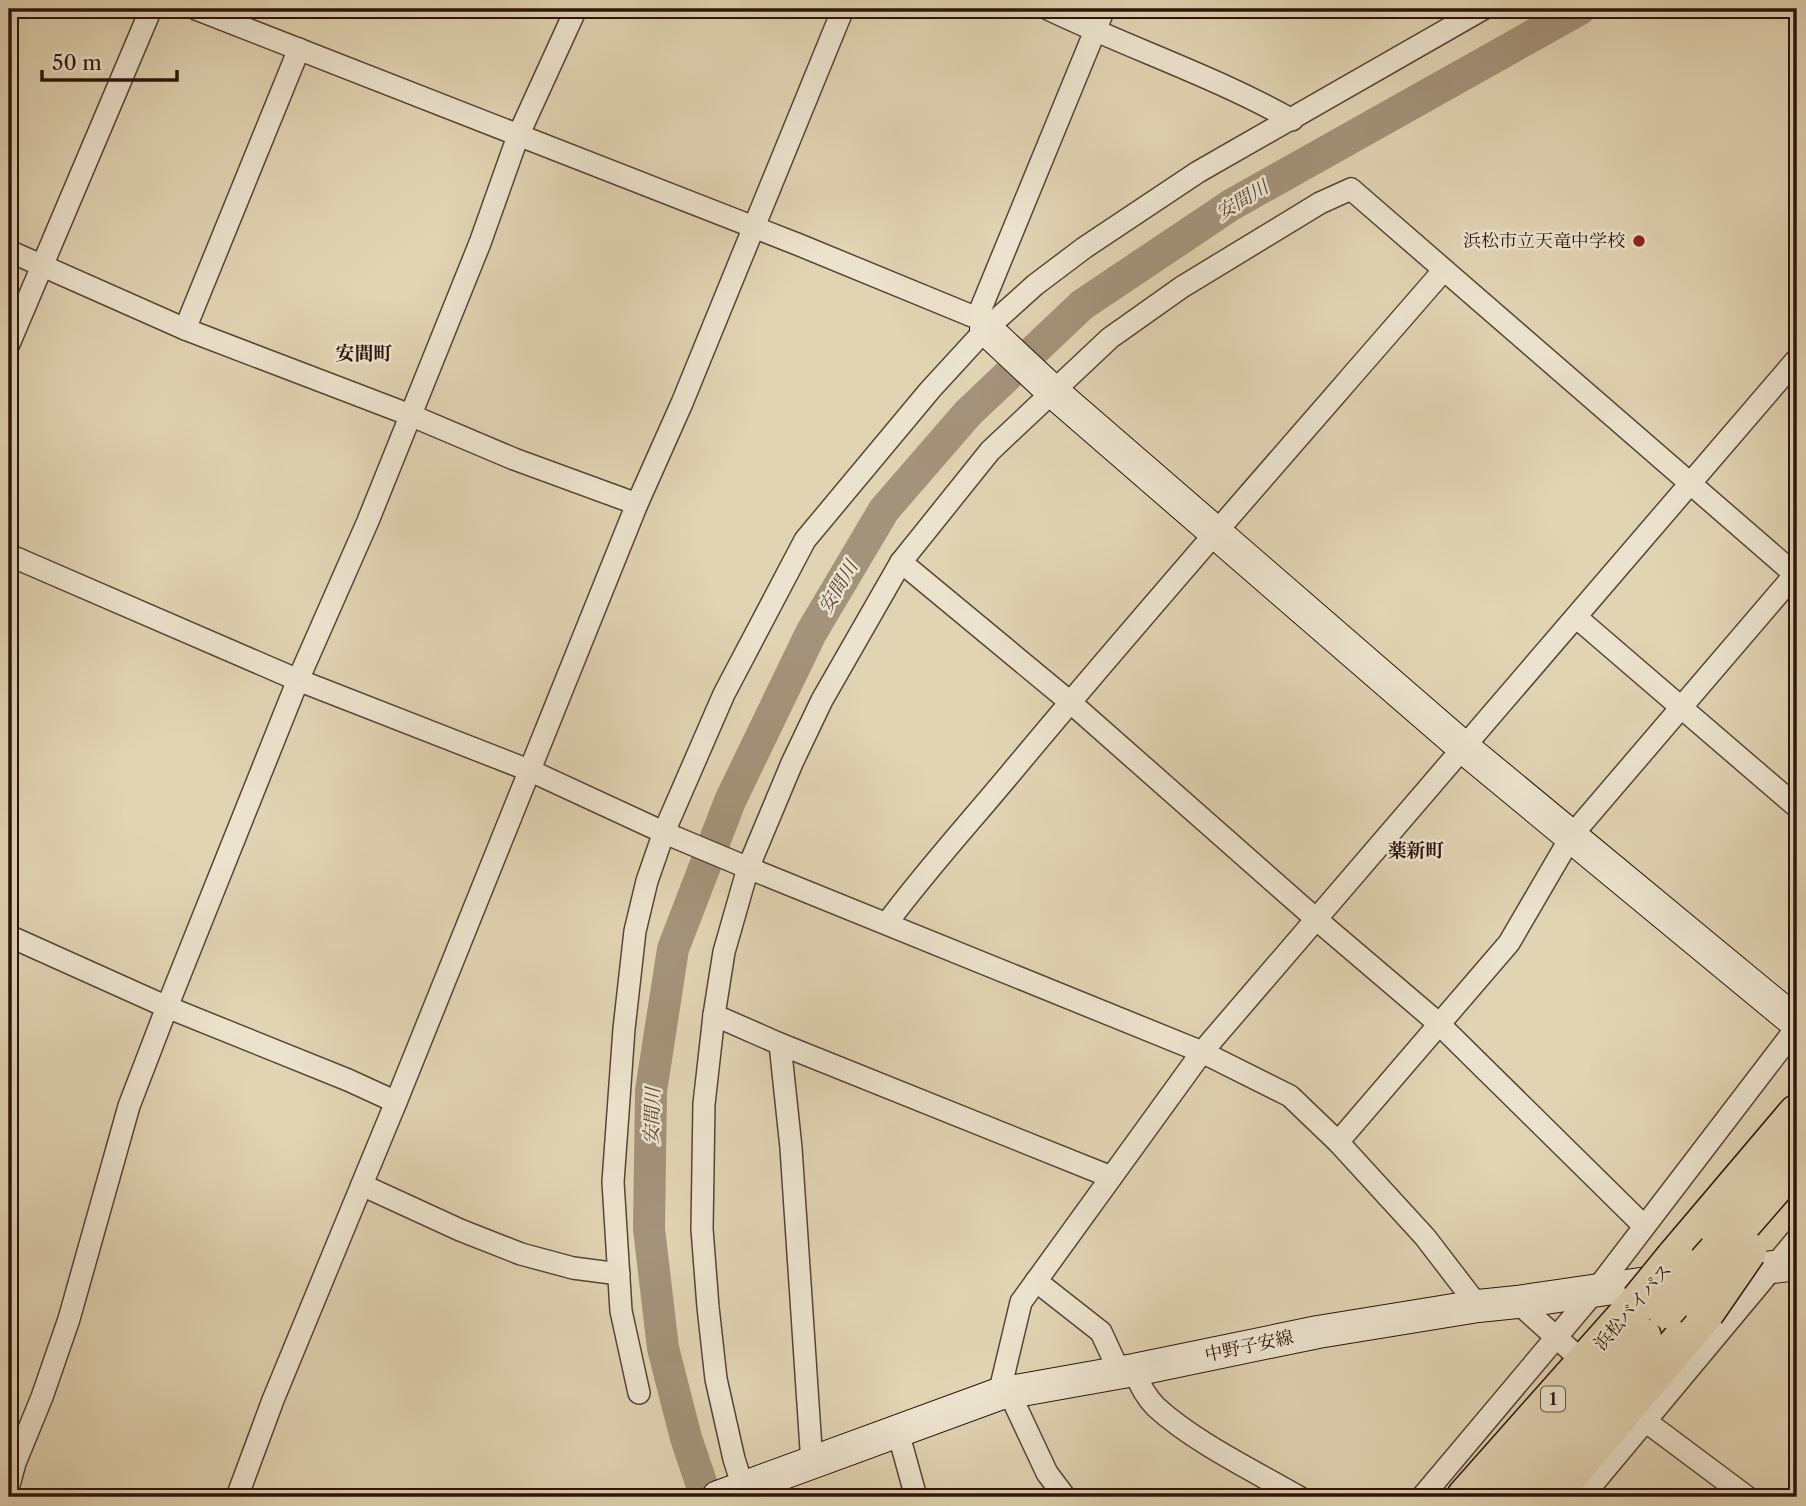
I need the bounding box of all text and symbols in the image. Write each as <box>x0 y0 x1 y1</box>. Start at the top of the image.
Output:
scale bar <box>42 38 177 82</box>
text: 50 m <box>52 50 102 75</box>
water label: 安間川 <box>1212 174 1274 225</box>
place label: 浜松市立天竜中学校 <box>1463 230 1625 252</box>
marker: 浜松市立天竜中学校 <box>1631 233 1647 249</box>
district label: 安間町 <box>335 342 393 365</box>
water label: 安間川 <box>813 555 864 617</box>
district label: 薬新町 <box>1387 839 1445 862</box>
water label: 安間川 <box>640 1085 665 1145</box>
street label: 浜松バイパス <box>1589 1259 1677 1355</box>
street label: 中野子安線 <box>1203 1326 1295 1366</box>
road number: 1 <box>1541 1386 1565 1412</box>

